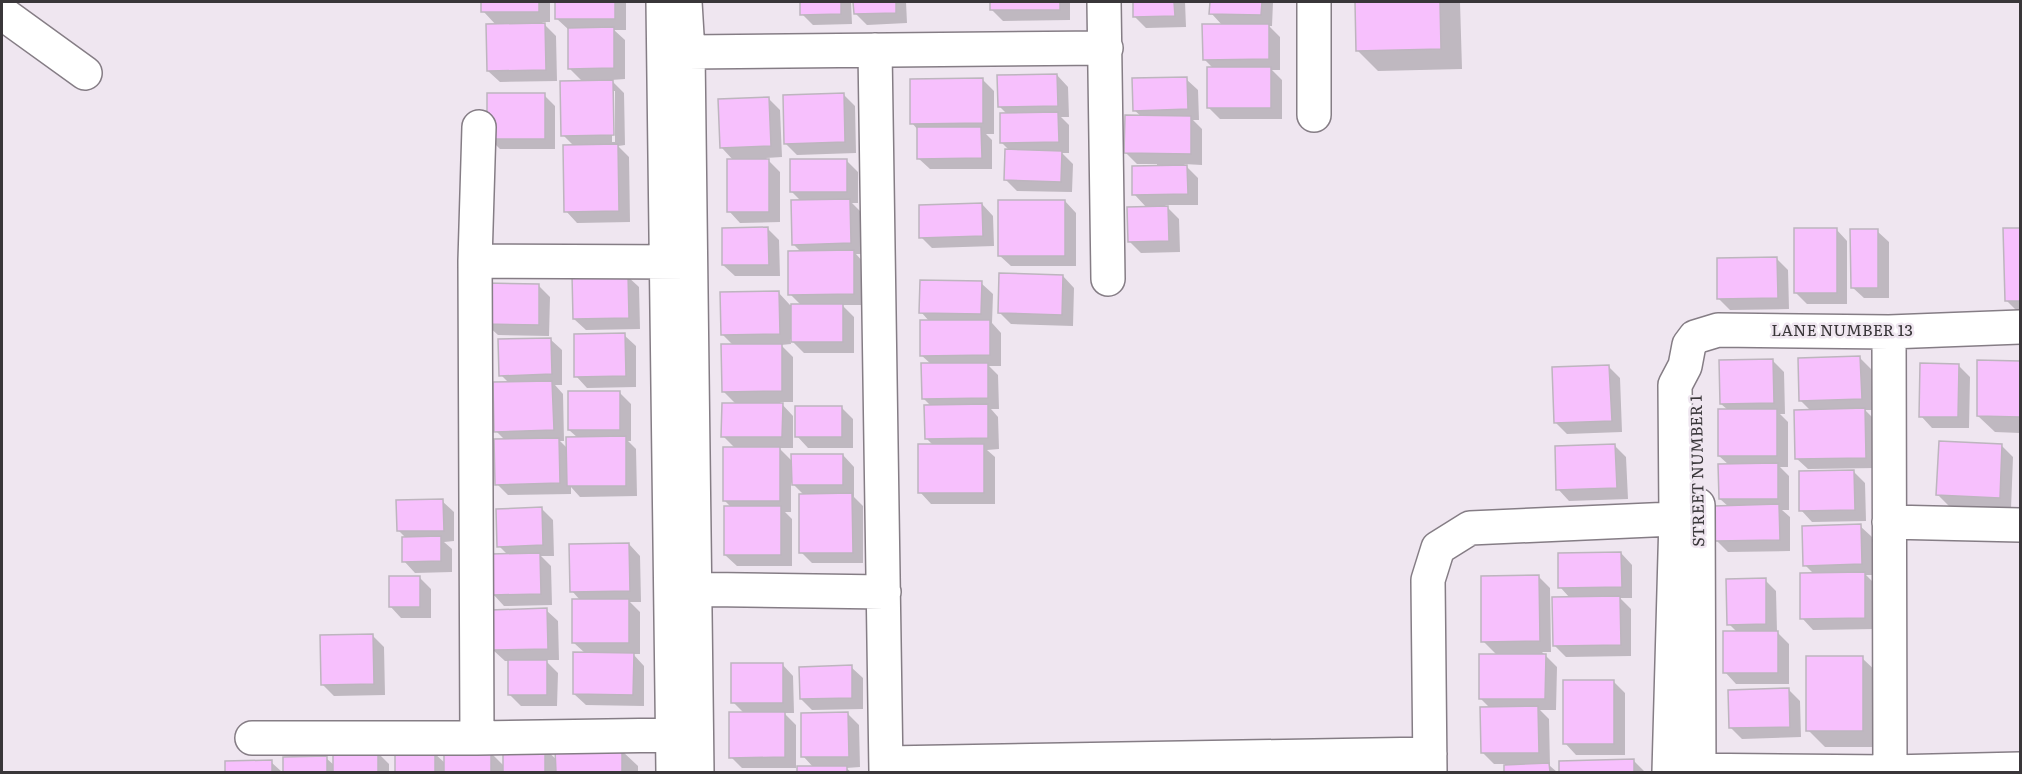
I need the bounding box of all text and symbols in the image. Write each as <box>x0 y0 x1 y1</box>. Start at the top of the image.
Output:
street label: LANE NUMBER 13 <box>1771 317 1913 341</box>
street label: STREET NUMBER 1 <box>1683 394 1709 547</box>

